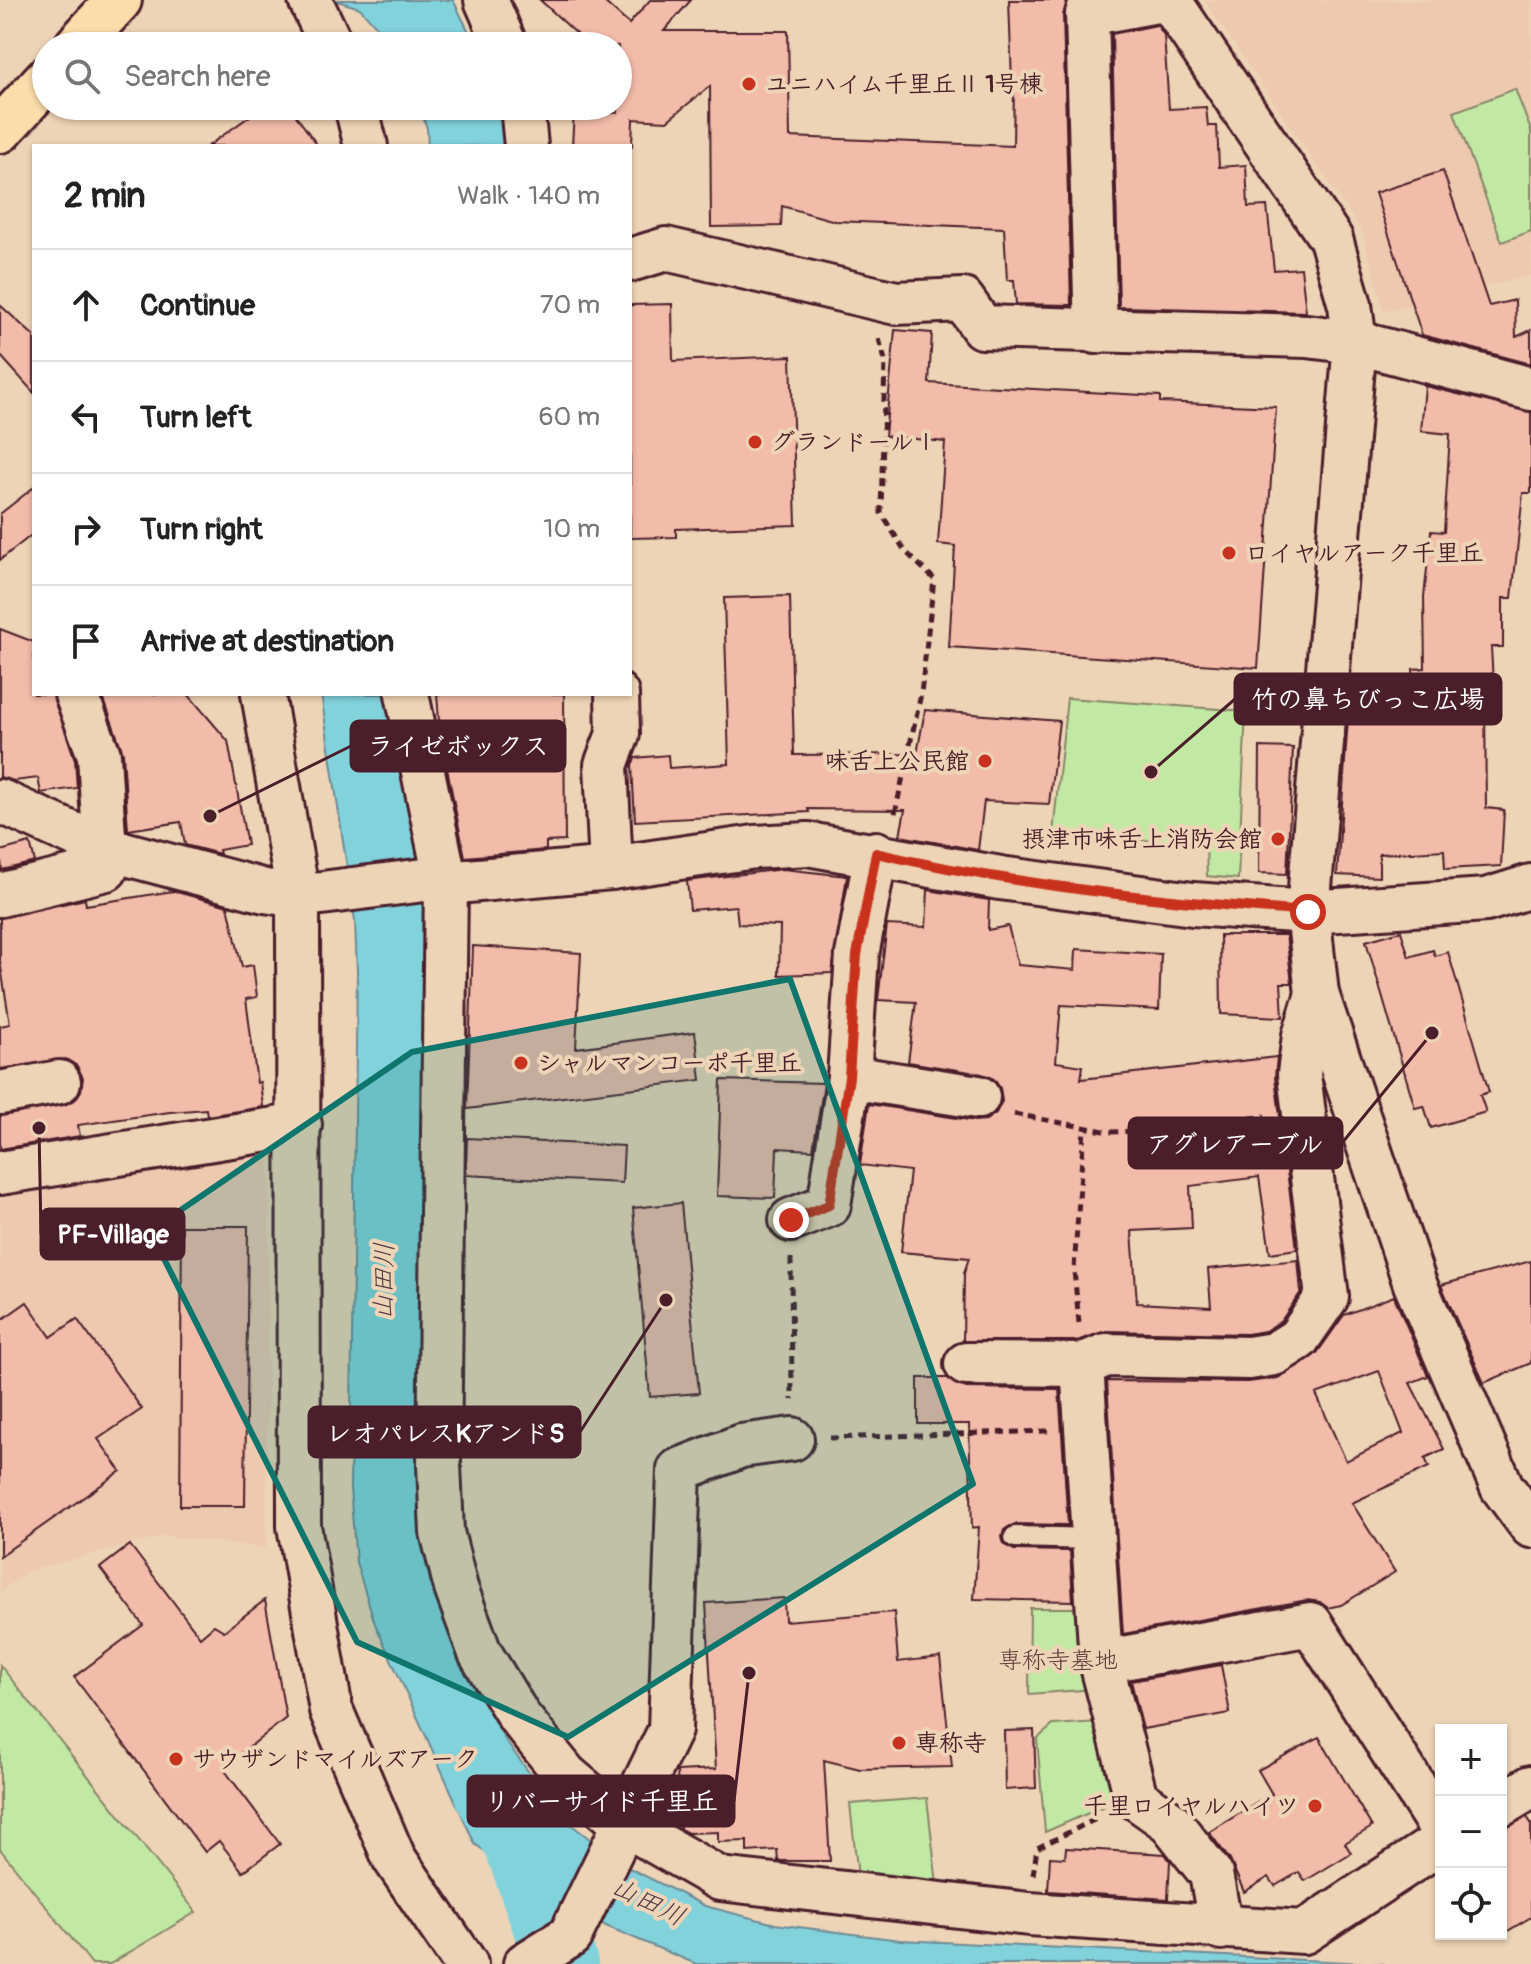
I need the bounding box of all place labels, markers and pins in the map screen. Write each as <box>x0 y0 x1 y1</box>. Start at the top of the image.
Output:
place label: ユニハイム千里丘Ⅱ 1号棟 <box>765 70 1044 99</box>
marker: ユニハイム千里丘Ⅱ 1号棟 <box>740 75 758 93</box>
place label: グランドールⅠ <box>771 428 938 457</box>
marker: グランドールⅠ <box>746 433 764 451</box>
place label: ロイヤルアーク千里丘 <box>1245 539 1484 568</box>
marker: ロイヤルアーク千里丘 <box>1220 544 1238 562</box>
callout: 竹の鼻ちびっこ広場 <box>1235 674 1501 724</box>
callout: ライゼボックス <box>351 721 565 771</box>
place label: 味舌上公民館 <box>825 747 969 776</box>
marker: 味舌上公民館 <box>976 752 994 770</box>
place label: 摂津市味舌上消防会館 <box>1022 825 1262 854</box>
marker: 摂津市味舌上消防会館 <box>1269 830 1287 848</box>
place label: シャルマンコーポ千里丘 <box>537 1049 801 1078</box>
marker: シャルマンコーポ千里丘 <box>512 1054 530 1072</box>
callout: アグレアーブル <box>1129 1118 1342 1168</box>
callout: PF-Village <box>41 1209 184 1259</box>
callout: レオパレスKアンドS <box>309 1407 580 1457</box>
place label: 専称寺 <box>915 1729 987 1758</box>
marker: 専称寺 <box>890 1734 908 1752</box>
place label: サウザンドマイルズアーク <box>192 1745 478 1774</box>
marker: サウザンドマイルズアーク <box>167 1750 185 1768</box>
callout: リバーサイド千里丘 <box>468 1776 734 1826</box>
place label: 千里ロイヤルハイツ <box>1083 1792 1299 1821</box>
marker: 千里ロイヤルハイツ <box>1306 1797 1324 1815</box>

